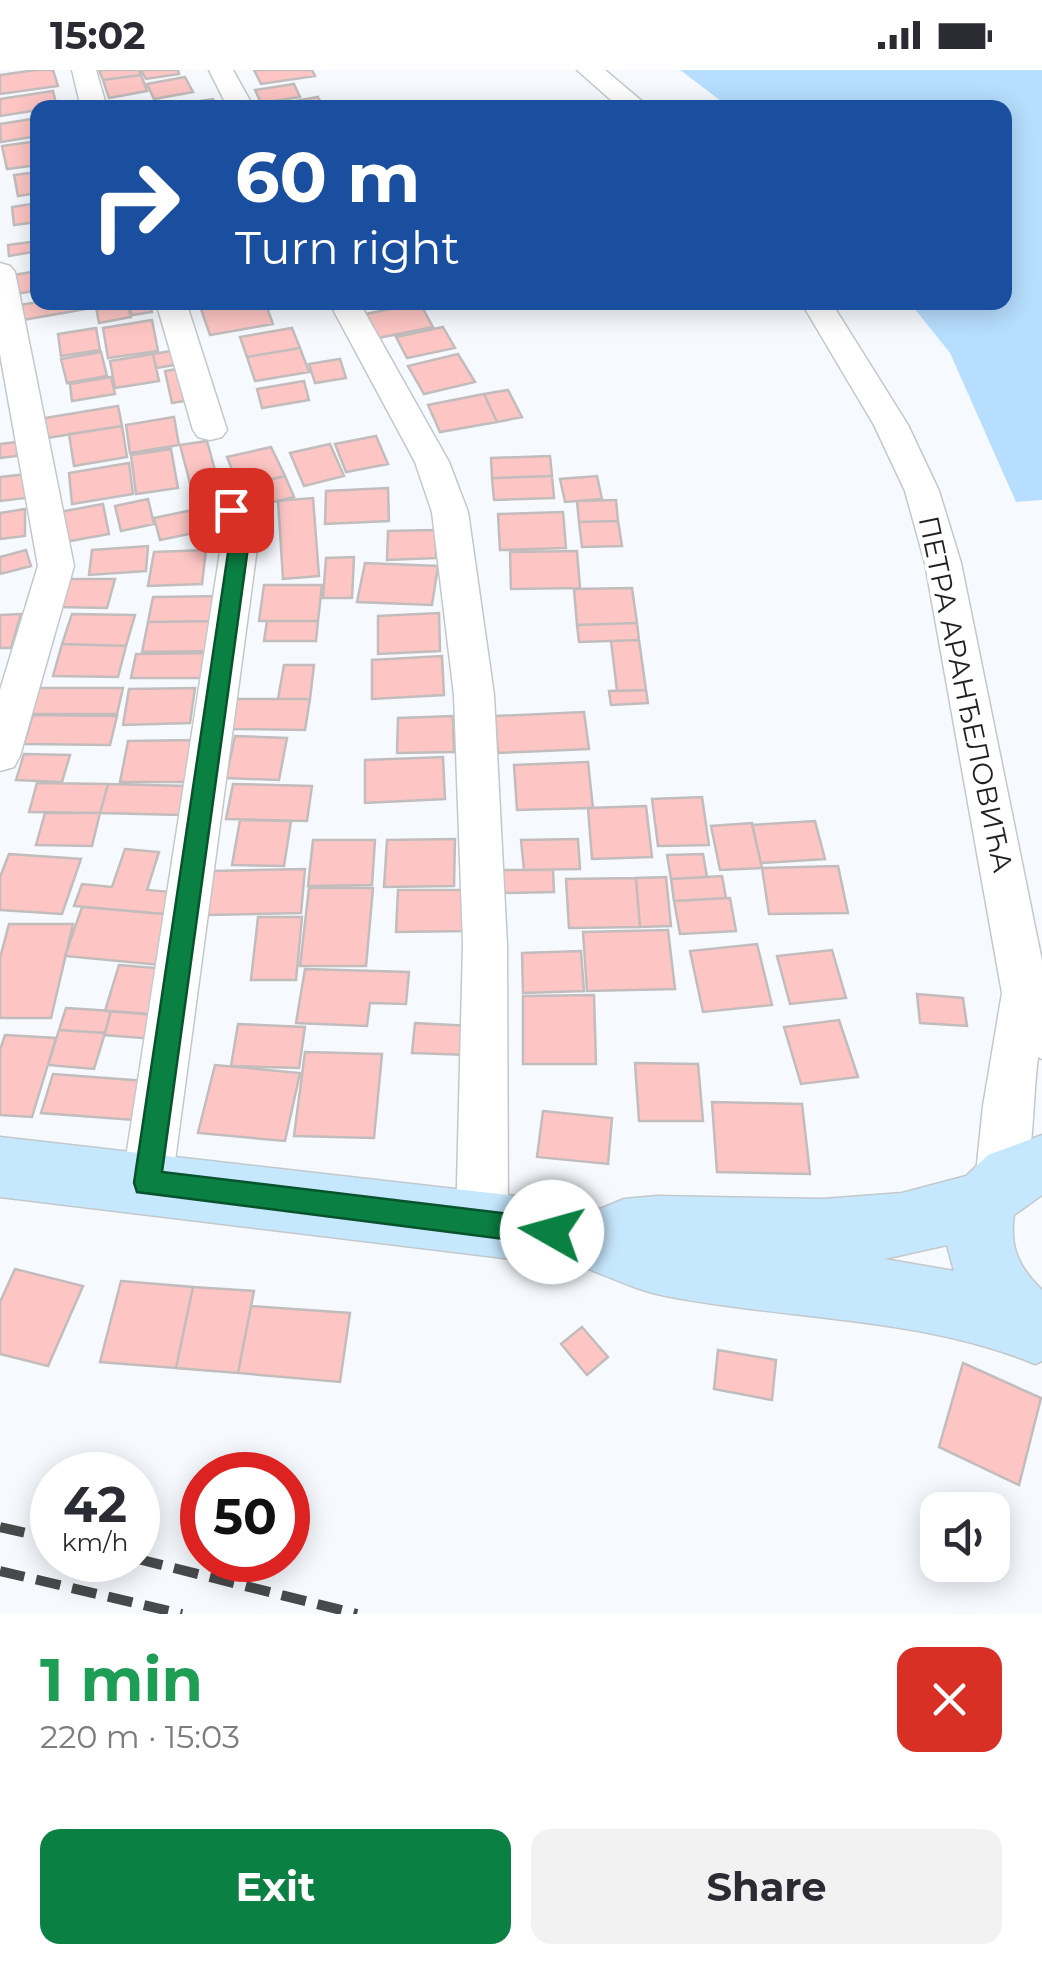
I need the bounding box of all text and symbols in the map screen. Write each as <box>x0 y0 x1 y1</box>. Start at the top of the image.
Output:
text: 15:02 <box>50 12 146 59</box>
text: 60 m <box>235 134 420 220</box>
icon: right <box>70 140 200 270</box>
text: Turn right <box>235 220 460 275</box>
pin <box>189 468 274 553</box>
icon: arrive <box>204 483 259 538</box>
street label: ПЕТРА АРАНЂЕЛОВИЋА <box>912 513 1020 876</box>
position arrow <box>500 1180 604 1284</box>
speed limit sign: 50 <box>180 1452 310 1582</box>
text: 42 <box>63 1474 127 1535</box>
map controls <box>920 1492 1010 1582</box>
button: sound <box>920 1492 1010 1582</box>
text: km/h <box>62 1527 128 1557</box>
text: 1 min <box>40 1643 203 1716</box>
button: close <box>897 1647 1002 1752</box>
text: 220 m · 15:03 <box>40 1717 240 1756</box>
button: Exit <box>40 1829 511 1944</box>
button: Share <box>531 1829 1002 1944</box>

